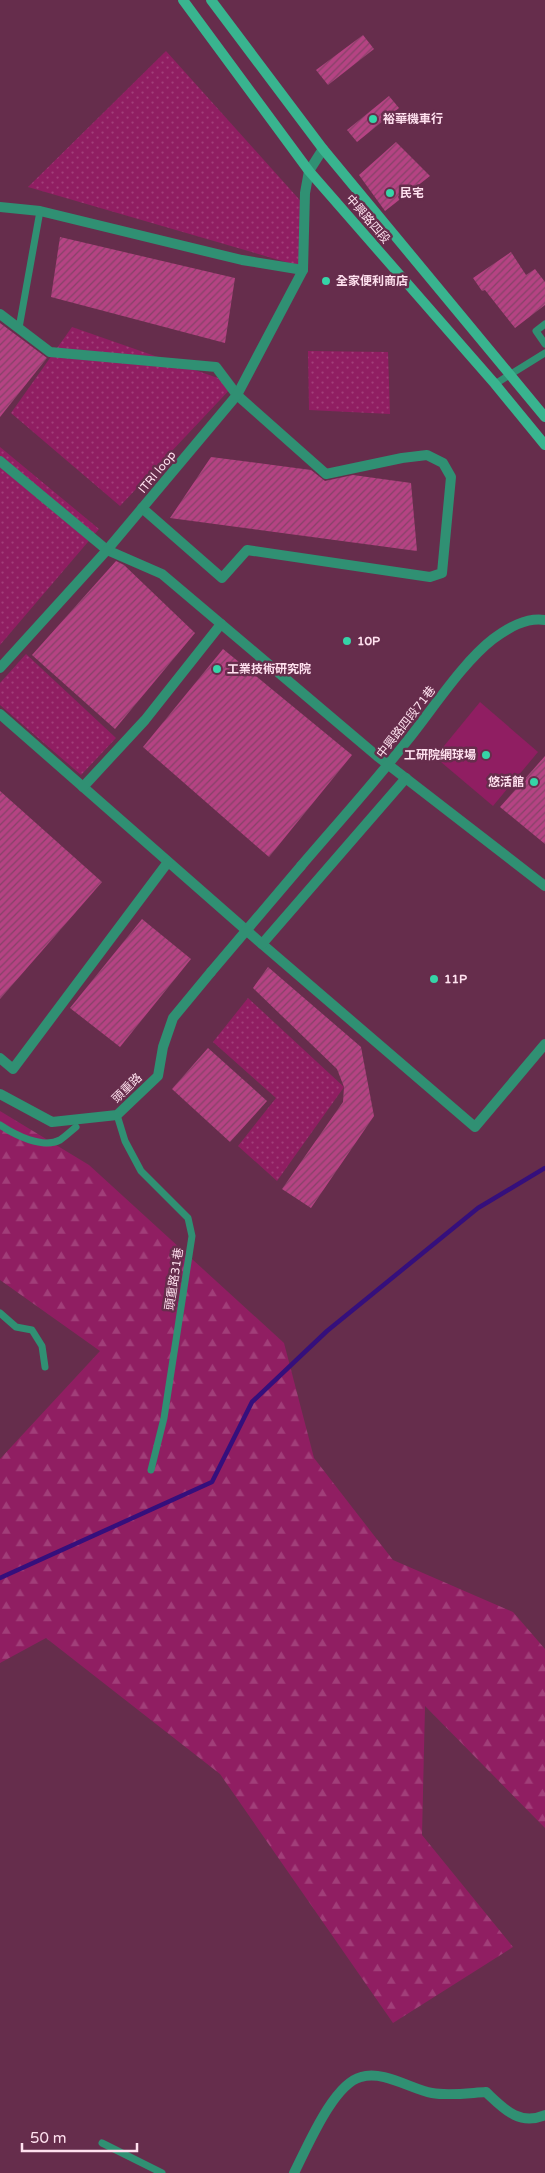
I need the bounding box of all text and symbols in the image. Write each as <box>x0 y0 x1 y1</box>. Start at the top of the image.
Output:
place label: 裕華機車行 <box>383 112 443 126</box>
marker: 裕華機車行 <box>367 113 379 125</box>
place label: 民宅 <box>400 186 424 200</box>
marker: 民宅 <box>384 187 396 199</box>
street label: 中興路四段 <box>343 192 393 246</box>
place label: 全家便利商店 <box>336 274 408 288</box>
marker: 全家便利商店 <box>320 275 332 287</box>
street label: ITRI loop <box>135 448 179 496</box>
place label: 10P <box>357 634 380 648</box>
marker: 10P <box>341 635 353 647</box>
place label: 工業技術研究院 <box>227 662 311 676</box>
marker: 工業技術研究院 <box>211 663 223 675</box>
street label: 中興路四段71巷 <box>374 683 438 761</box>
place label: 工研院網球場 <box>404 748 476 762</box>
marker: 工研院網球場 <box>480 749 492 761</box>
place label: 悠活館 <box>488 775 524 789</box>
marker: 悠活館 <box>528 776 540 788</box>
place label: 11P <box>444 972 467 986</box>
marker: 11P <box>428 973 440 985</box>
street label: 頭重路 <box>109 1070 145 1106</box>
street label: 頭重路31巷 <box>162 1247 186 1311</box>
scale bar <box>22 2120 138 2152</box>
text: 50 m <box>30 2129 67 2147</box>

